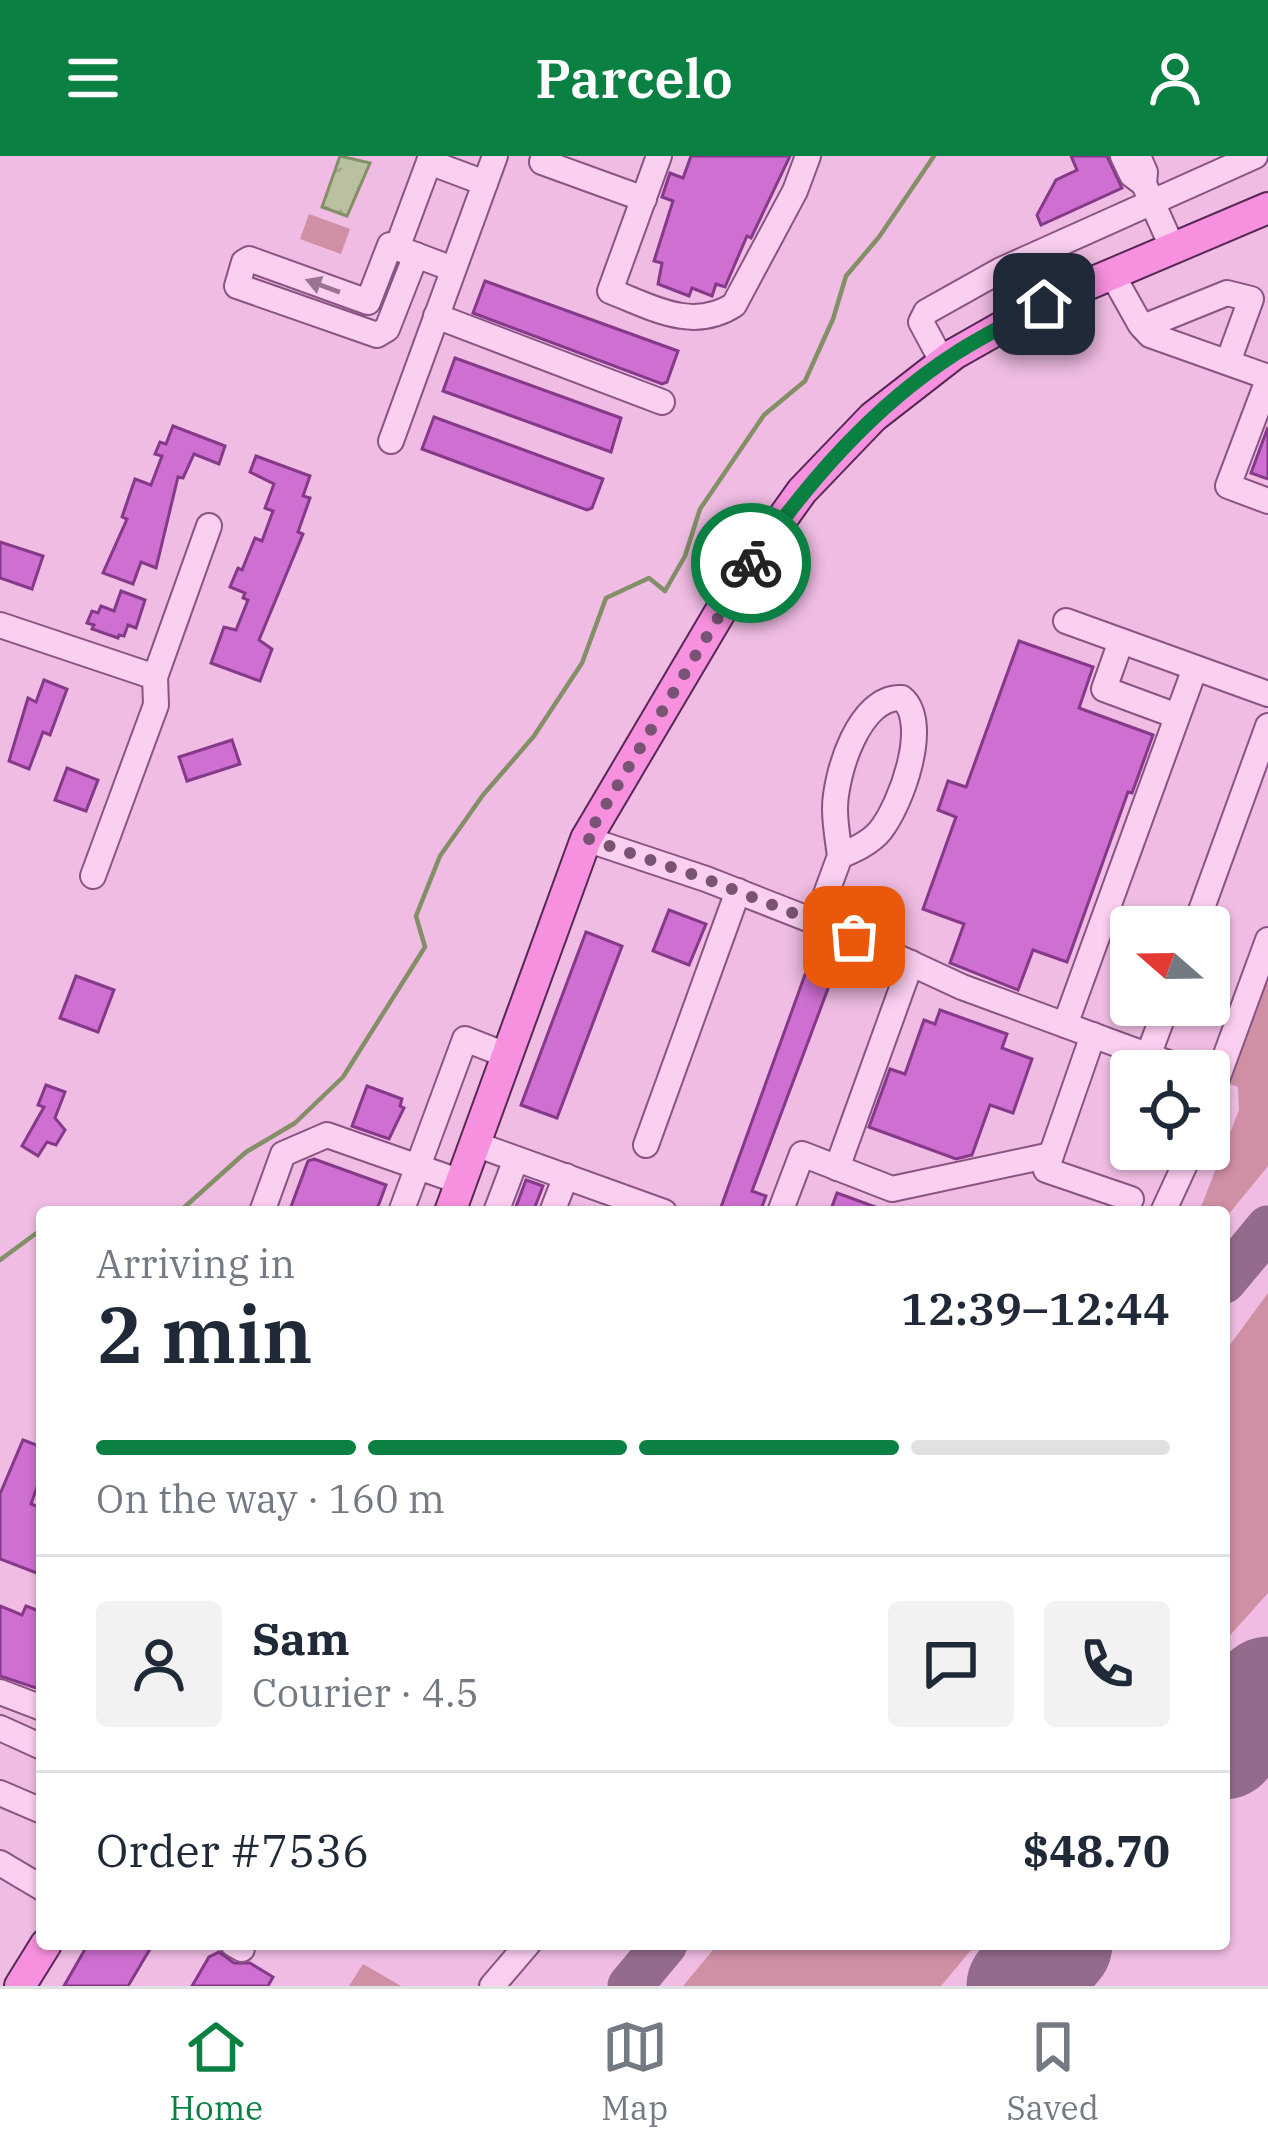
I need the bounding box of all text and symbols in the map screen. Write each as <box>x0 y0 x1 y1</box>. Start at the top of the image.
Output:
text: Parcelo <box>535 43 733 113</box>
icon: menu <box>60 45 126 111</box>
icon: person <box>1142 45 1208 111</box>
pin <box>993 253 1095 355</box>
icon: home <box>1011 271 1077 337</box>
one-way arrow <box>304 276 340 294</box>
courier <box>691 503 811 623</box>
icon: bike <box>718 530 784 596</box>
pin <box>803 886 905 988</box>
icon: bag <box>821 904 887 970</box>
north arrow <box>1110 906 1230 1026</box>
map controls <box>1110 906 1230 1170</box>
button: locate <box>1110 1050 1230 1170</box>
text: Arriving in <box>96 1238 295 1289</box>
text: 12:39–12:44 <box>901 1279 1170 1337</box>
text: 2 min <box>96 1283 313 1384</box>
text: On the way · 160 m <box>96 1473 445 1524</box>
button: person <box>96 1601 222 1727</box>
button: chat <box>888 1601 1014 1727</box>
button: phone <box>1044 1601 1170 1727</box>
text: Sam <box>252 1609 350 1667</box>
text: Courier · 4.5 <box>252 1667 479 1718</box>
text: Order #7536 <box>96 1821 369 1879</box>
text: $48.70 <box>1023 1821 1170 1879</box>
tab: Home <box>169 2014 263 2129</box>
tab: Map <box>601 2014 668 2129</box>
tab: Saved <box>1006 2014 1099 2129</box>

